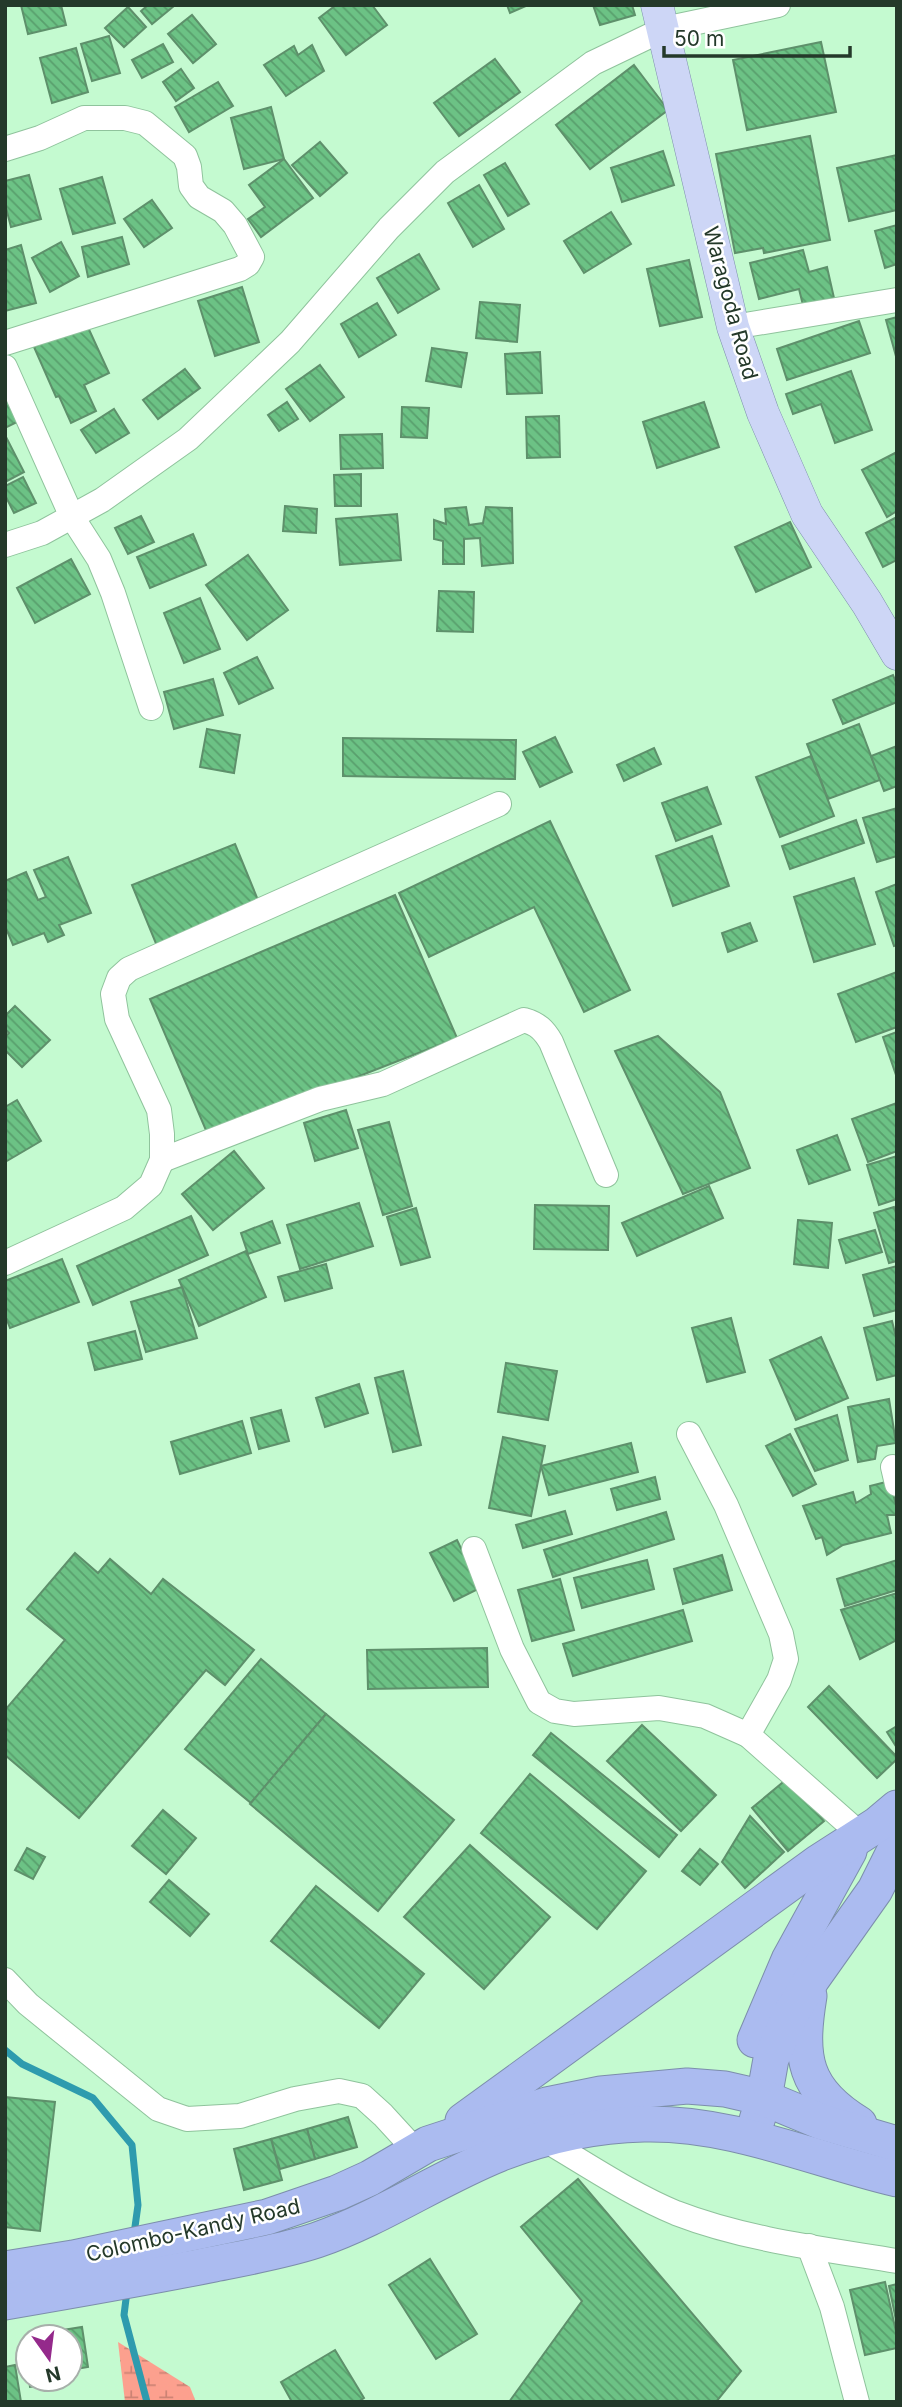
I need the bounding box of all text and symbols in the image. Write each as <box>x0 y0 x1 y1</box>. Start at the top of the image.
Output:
scale bar <box>664 14 850 58</box>
text: 50 m <box>674 26 724 51</box>
street label: Waragoda Road <box>699 224 763 382</box>
street label: Colombo-Kandy Road <box>84 2193 302 2267</box>
north arrow <box>14 2323 84 2393</box>
text: N <box>43 2361 63 2387</box>

